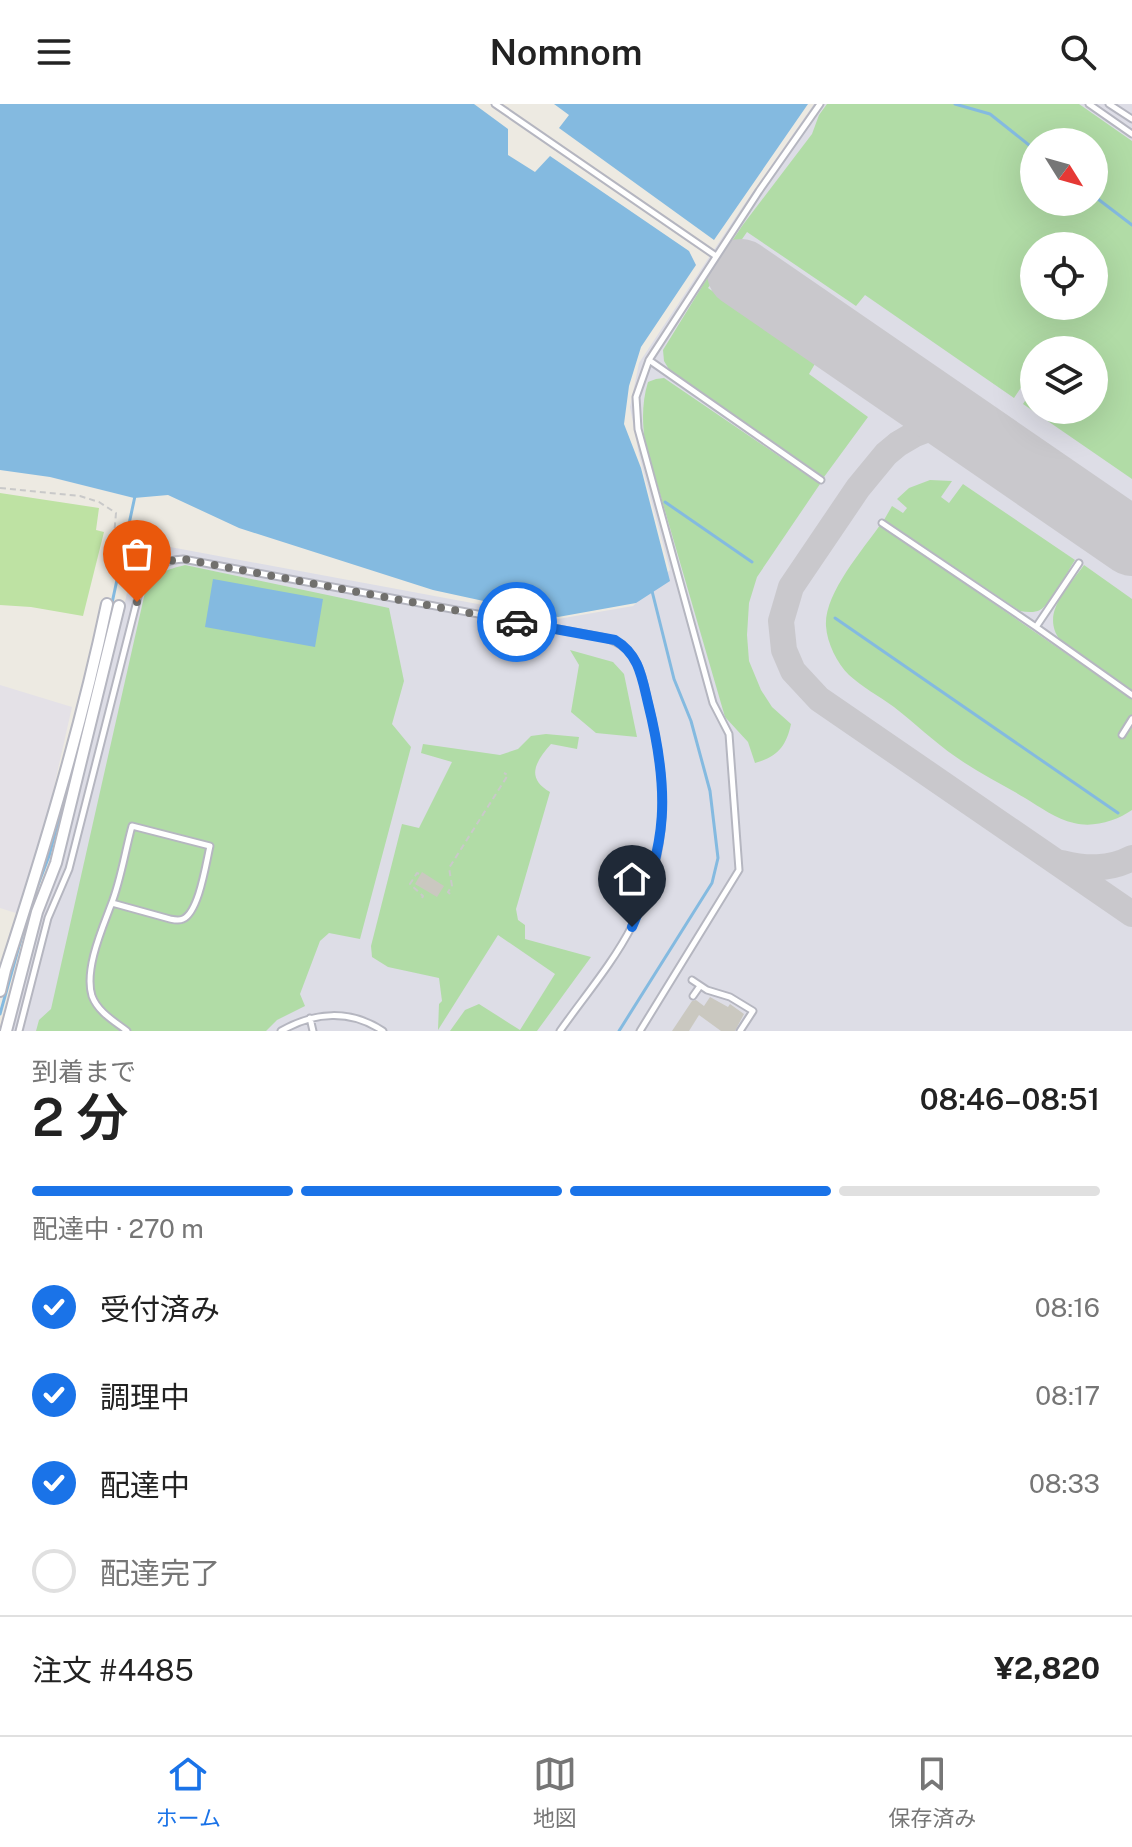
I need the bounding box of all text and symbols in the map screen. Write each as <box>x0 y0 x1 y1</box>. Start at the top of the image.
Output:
icon: menu <box>32 30 76 74</box>
icon: search <box>1056 30 1100 74</box>
text: Nomnom <box>490 31 642 73</box>
north arrow <box>1020 128 1108 216</box>
map controls <box>1020 128 1108 424</box>
button: locate <box>1020 232 1108 320</box>
button: layers <box>1020 336 1108 424</box>
pin <box>103 520 171 602</box>
icon: bag <box>115 532 159 576</box>
courier <box>477 582 557 662</box>
icon: car <box>495 600 539 644</box>
pin <box>598 845 666 927</box>
icon: home <box>610 857 654 901</box>
text: 到着まで <box>32 1056 136 1087</box>
text: 08:46–08:51 <box>920 1081 1100 1117</box>
text: 2 分 <box>32 1087 128 1148</box>
text: 配達中 · 270 m <box>32 1213 204 1244</box>
icon: check <box>32 1285 76 1329</box>
text: 受付済み <box>100 1291 220 1327</box>
text: 08:16 <box>1035 1292 1100 1323</box>
icon: check <box>32 1373 76 1417</box>
text: 調理中 <box>100 1379 190 1415</box>
text: 08:17 <box>1035 1380 1100 1411</box>
icon: check <box>32 1461 76 1505</box>
text: 配達中 <box>100 1467 190 1503</box>
text: 08:33 <box>1029 1468 1100 1499</box>
text: 配達完了 <box>100 1555 220 1591</box>
text: ¥2,820 <box>994 1650 1100 1686</box>
text: 注文 #4485 <box>32 1652 194 1688</box>
tab: ホーム <box>156 1752 221 1832</box>
tab: 地図 <box>533 1752 577 1832</box>
tab: 保存済み <box>888 1752 976 1832</box>

